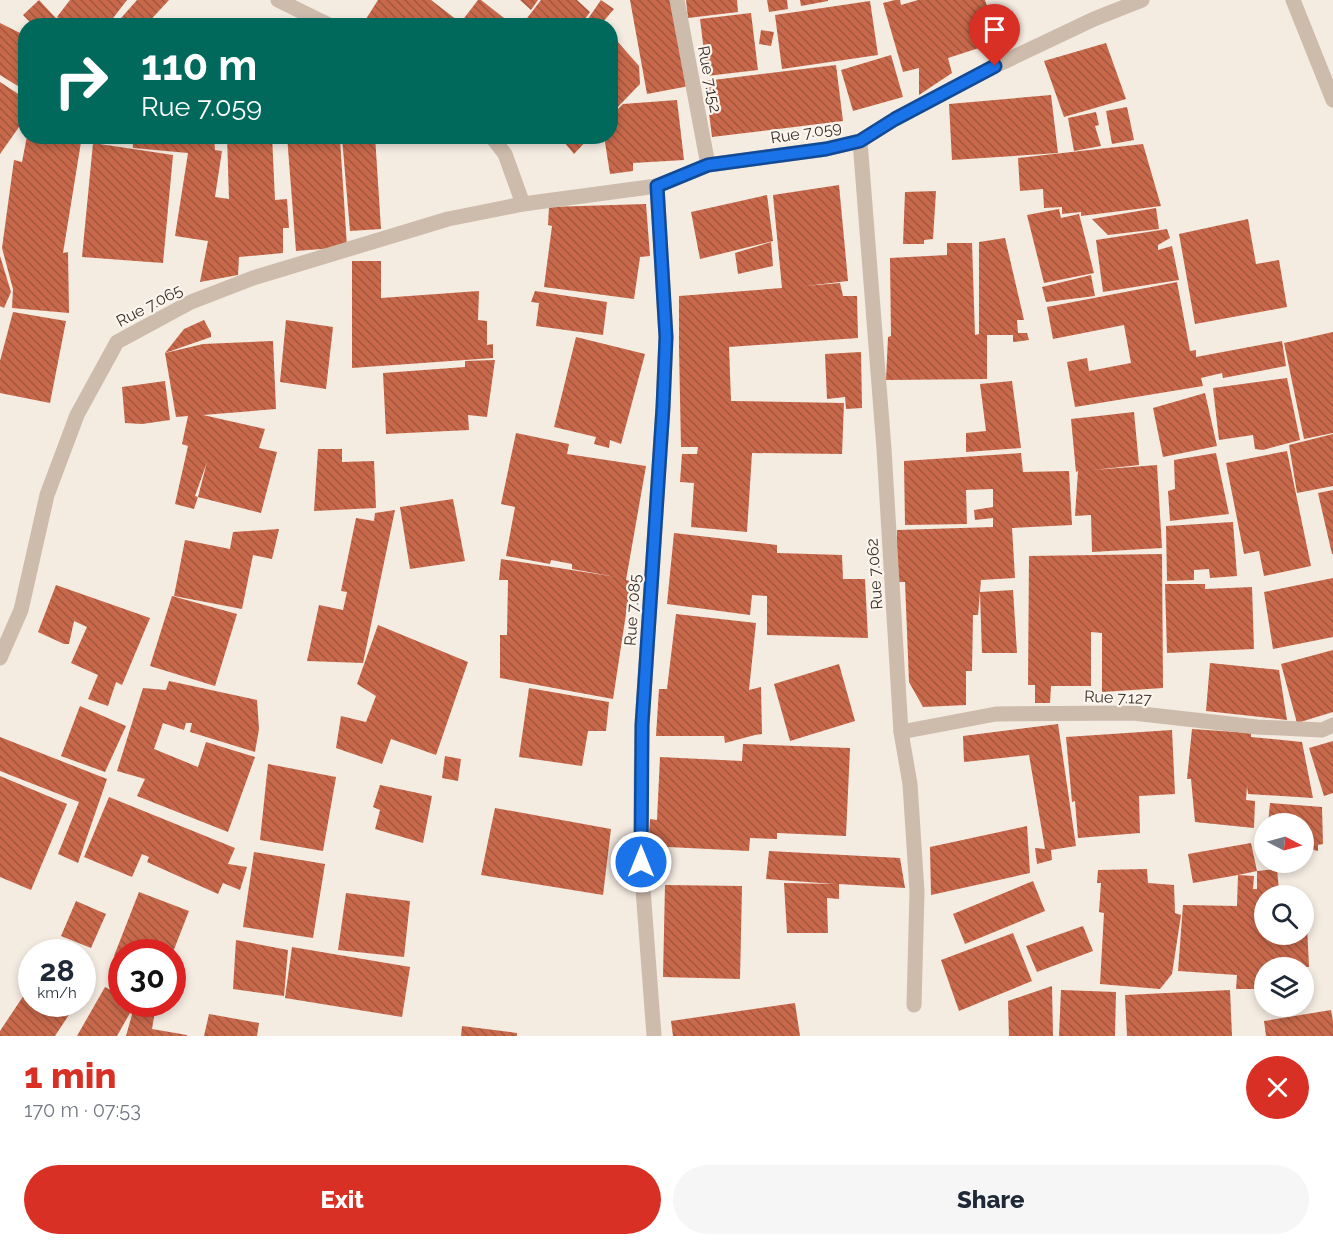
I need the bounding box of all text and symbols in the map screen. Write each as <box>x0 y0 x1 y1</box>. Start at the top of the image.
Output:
pin <box>969 4 1020 66</box>
icon: arrive <box>978 13 1011 46</box>
text: 110 m <box>141 41 257 90</box>
icon: right <box>42 42 120 120</box>
street label: Rue 7.152 <box>694 44 725 114</box>
text: Rue 7.059 <box>141 91 262 122</box>
street label: Rue 7.059 <box>769 117 843 147</box>
street label: Rue 7.065 <box>113 280 186 331</box>
street label: Rue 7.062 <box>863 538 886 610</box>
street label: Rue 7.085 <box>621 573 645 647</box>
street label: Rue 7.127 <box>1084 687 1153 708</box>
north arrow <box>1254 813 1314 873</box>
map controls <box>1254 813 1314 1017</box>
position arrow <box>609 830 673 894</box>
button: search <box>1254 885 1314 945</box>
speed limit sign: 30 <box>108 939 186 1017</box>
text: 28 <box>39 953 75 988</box>
button: layers <box>1254 957 1314 1017</box>
text: km/h <box>37 984 77 1002</box>
text: 1 min <box>24 1054 116 1096</box>
button: close <box>1246 1056 1309 1119</box>
text: 170 m · 07:53 <box>24 1098 141 1122</box>
button: Exit <box>24 1165 661 1234</box>
button: Share <box>673 1165 1309 1234</box>

